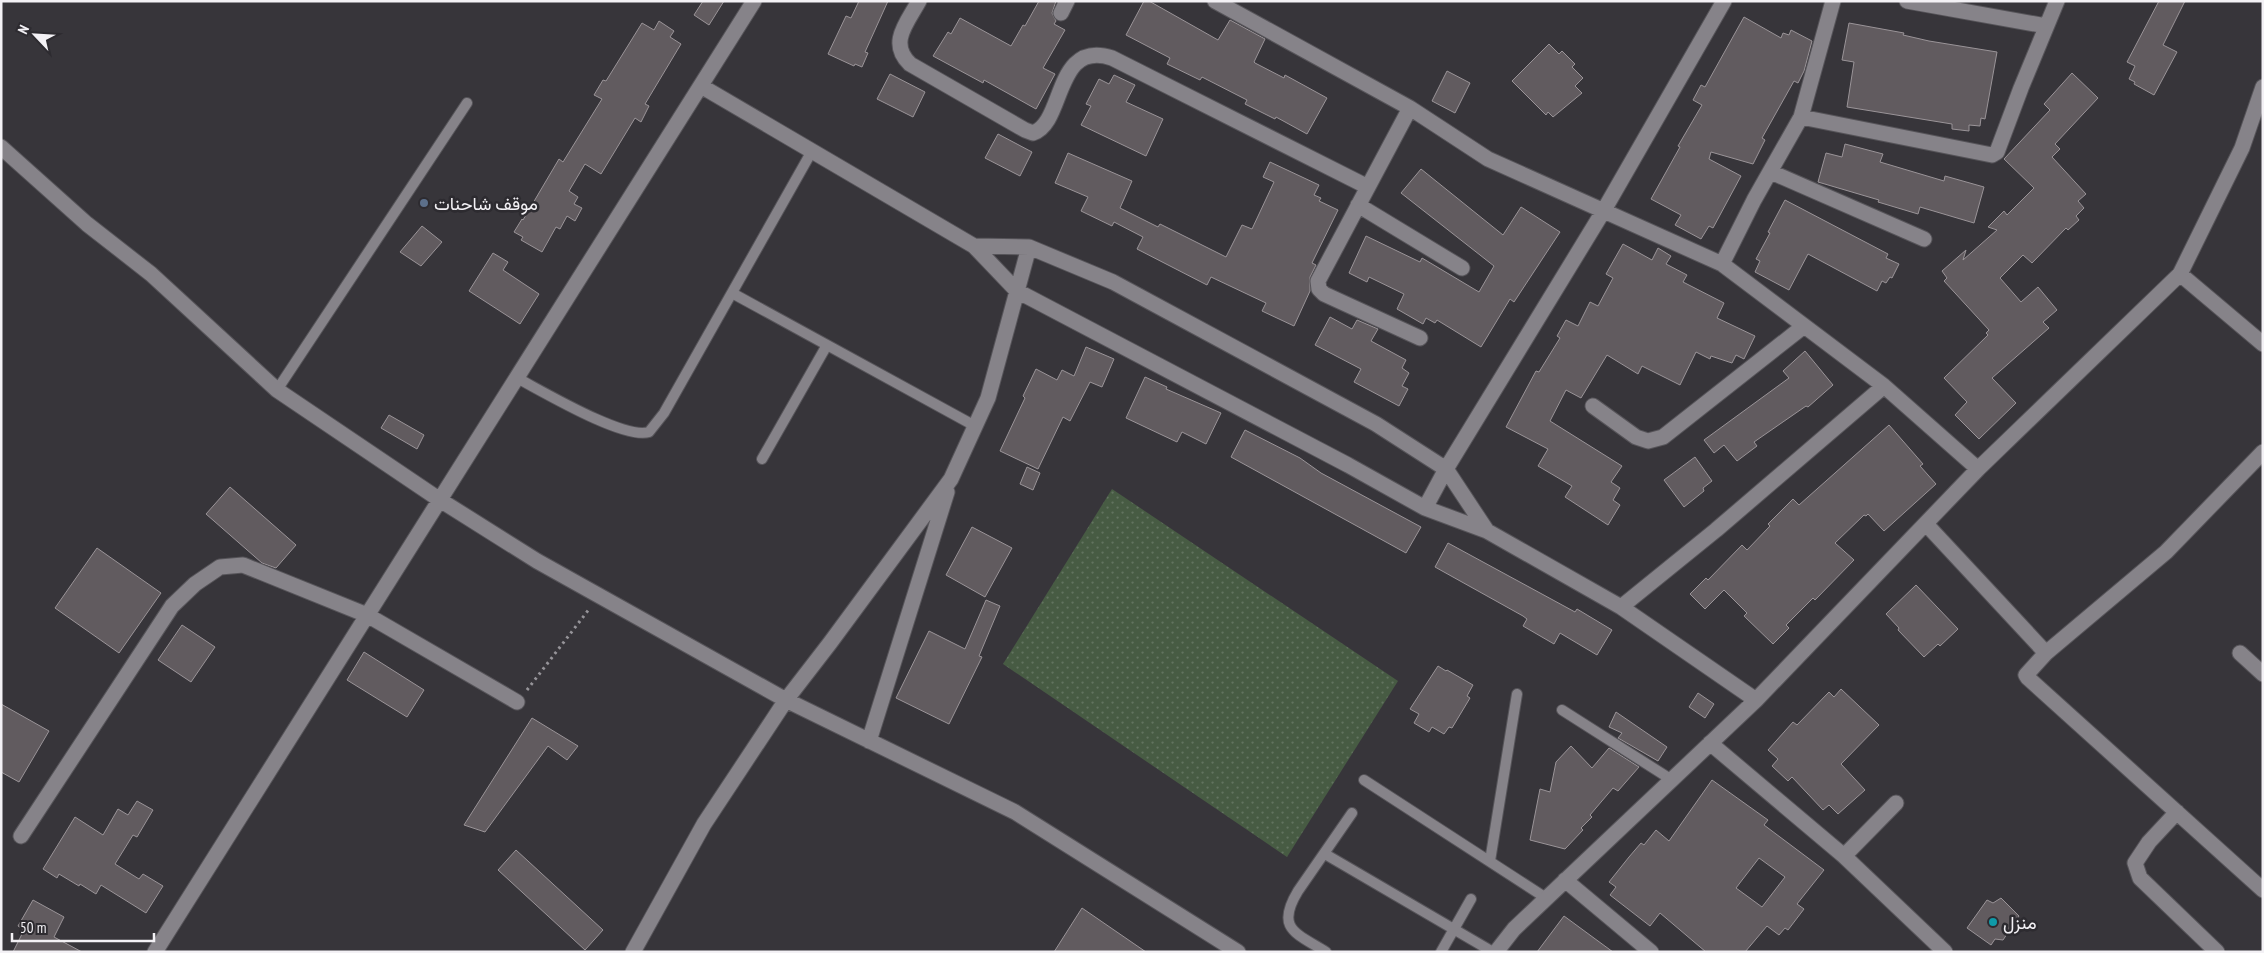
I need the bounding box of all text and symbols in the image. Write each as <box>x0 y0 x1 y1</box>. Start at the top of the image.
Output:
north arrow <box>10 10 60 60</box>
text: N <box>13 22 33 37</box>
place label: موقف شاحنات <box>434 192 538 215</box>
marker: موقف شاحنات <box>418 197 430 209</box>
scale bar <box>12 910 155 942</box>
place label: منزل <box>2003 911 2037 934</box>
marker: منزل <box>1987 916 1999 928</box>
text: 50 m <box>20 918 46 937</box>

